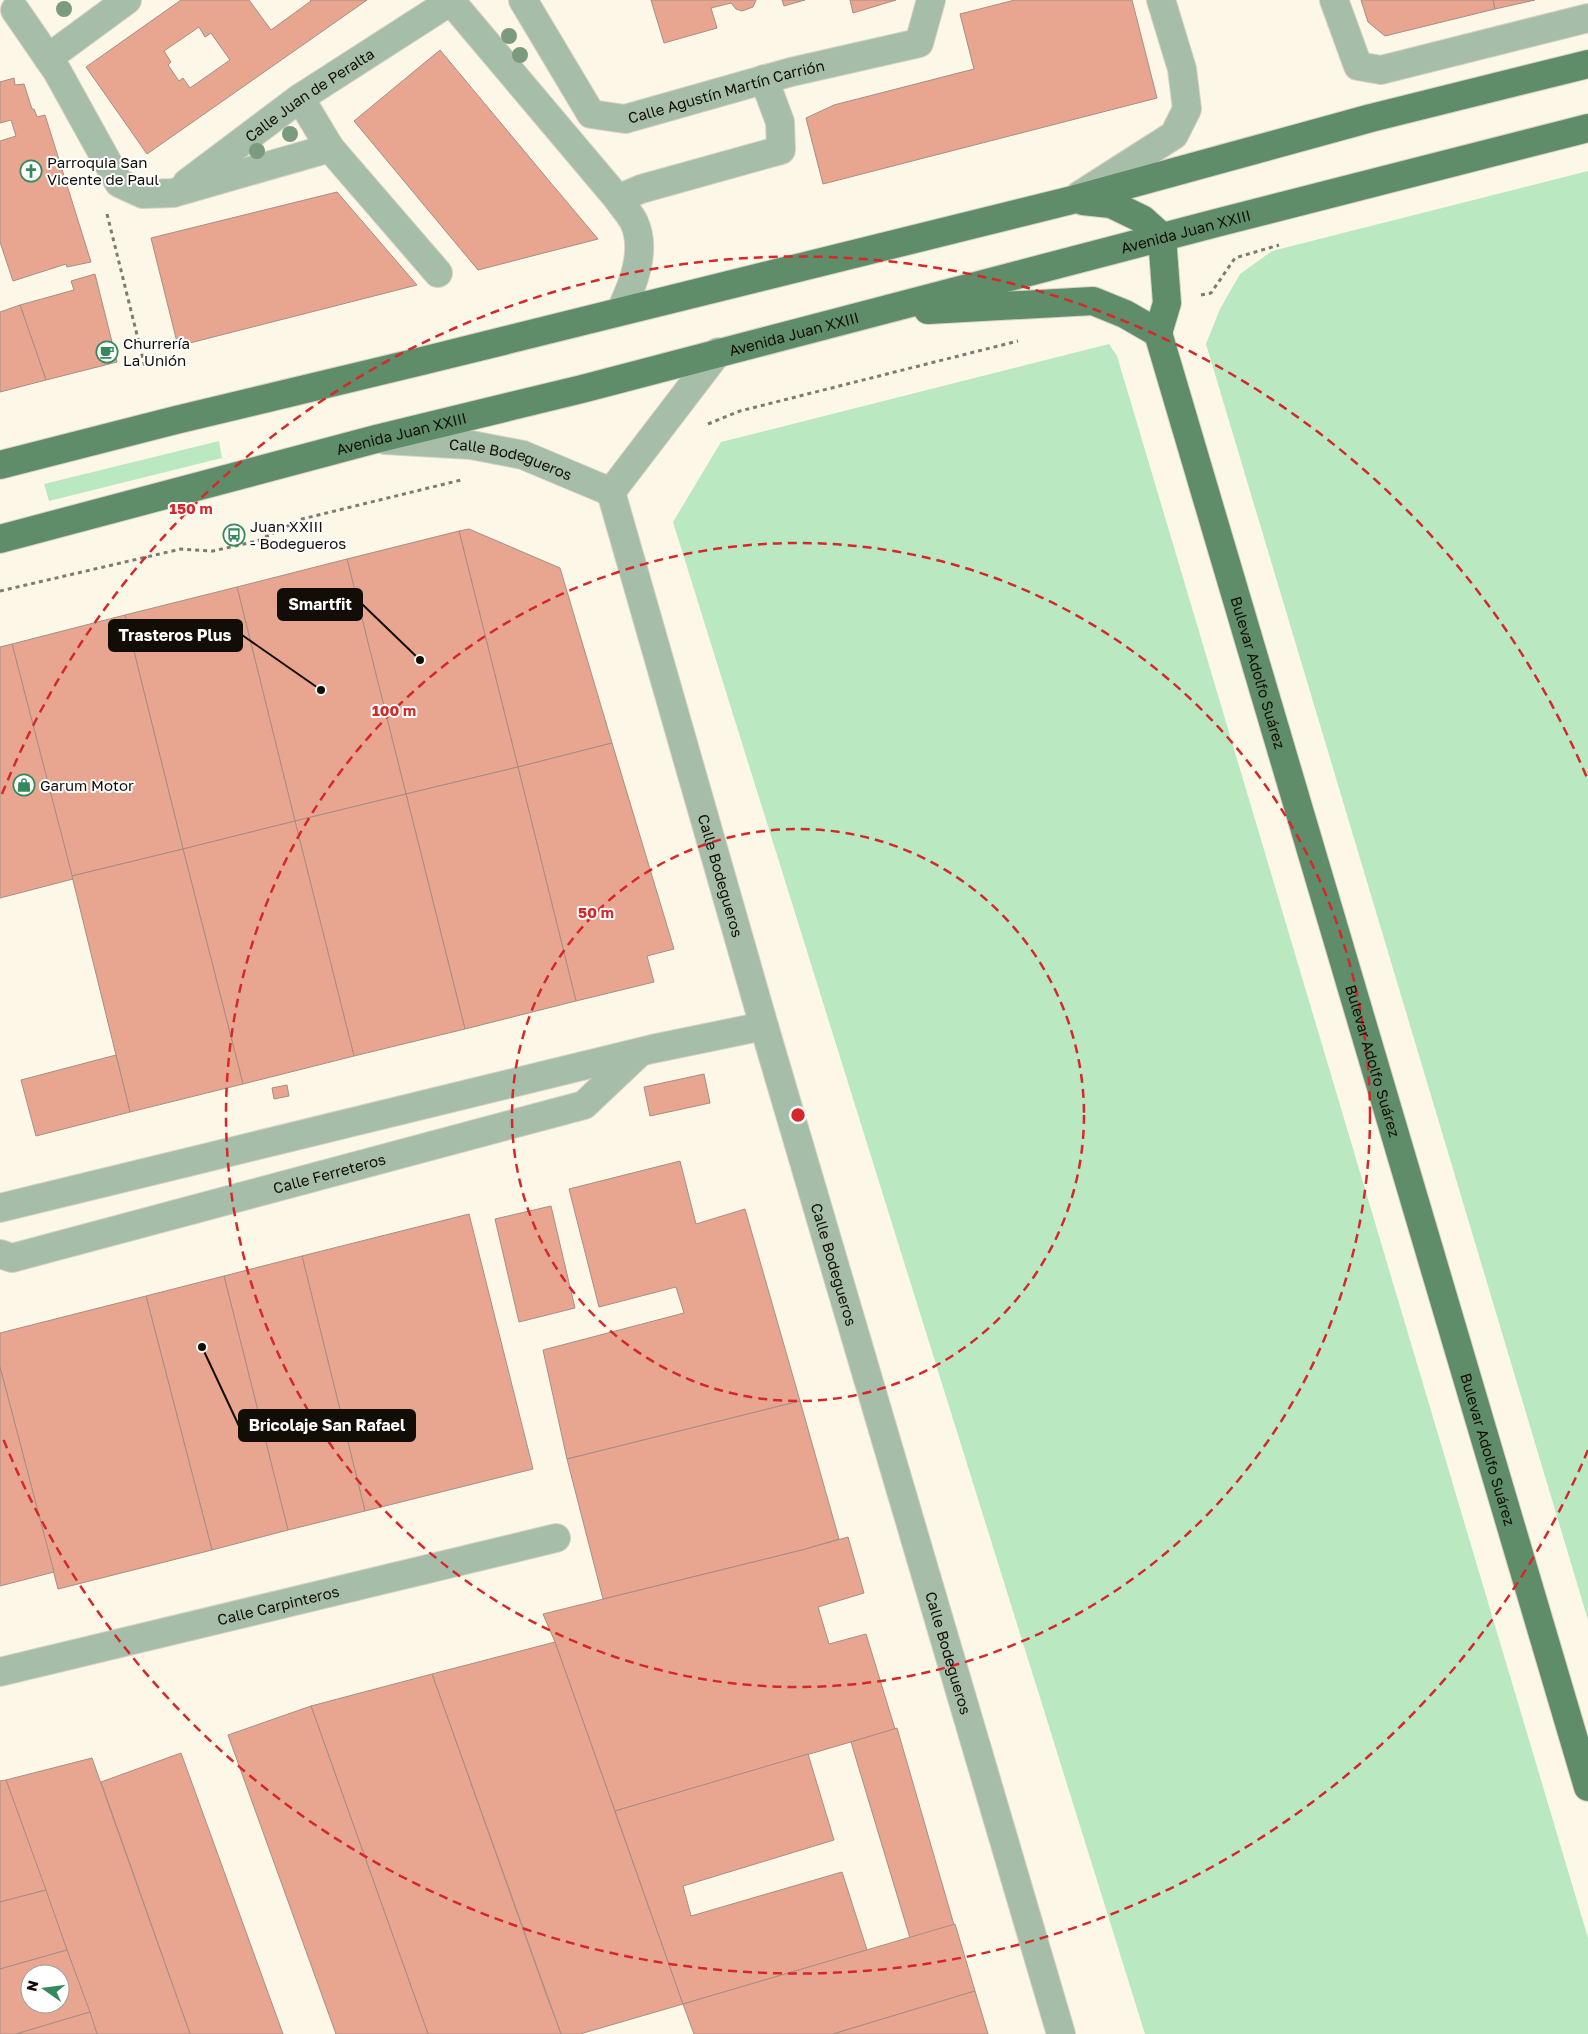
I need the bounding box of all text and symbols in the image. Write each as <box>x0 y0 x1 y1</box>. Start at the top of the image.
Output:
street label: Calle Juan de Peralta <box>241 44 377 145</box>
street label: Calle Agustín Martín Carrión <box>626 56 826 127</box>
place label: Parroquia San Vicente de Paul <box>47 153 159 188</box>
church icon: Parroquia San Vicente de Paul <box>19 159 43 183</box>
street label: Avenida Juan XXIII <box>1119 206 1253 257</box>
street label: Avenida Juan XXIII <box>727 308 861 359</box>
place label: Churrería La Unión <box>123 334 190 369</box>
cafe icon: Churrería La Unión <box>95 340 119 364</box>
street label: Avenida Juan XXIII <box>334 408 468 458</box>
street label: Calle Bodegueros <box>449 435 575 484</box>
text: 150 m <box>169 499 213 517</box>
place label: Juan XXIII - Bodegueros <box>250 517 346 552</box>
bus stop icon: Juan XXIII - Bodegueros <box>222 523 246 547</box>
callout: Smartfit <box>278 589 362 620</box>
text: Smartfit <box>288 594 352 614</box>
street label: Bulevar Adolfo Suárez <box>1227 594 1290 751</box>
callout: Trasteros Plus <box>109 620 242 651</box>
text: Trasteros Plus <box>119 625 231 645</box>
text: 100 m <box>372 701 416 719</box>
shop icon: Garum Motor <box>12 773 36 797</box>
place label: Garum Motor <box>40 776 134 794</box>
street label: Calle Bodegueros <box>695 812 747 939</box>
text: 50 m <box>578 903 614 921</box>
street label: Bulevar Adolfo Suárez <box>1342 982 1404 1140</box>
centre of rings <box>789 1106 807 1124</box>
street label: Calle Ferreteros <box>271 1149 387 1197</box>
street label: Calle Bodegueros <box>808 1201 861 1328</box>
street label: Bulevar Adolfo Suárez <box>1457 1371 1519 1528</box>
callout: Bricolaje San Rafael <box>239 1410 415 1441</box>
text: Bricolaje San Rafael <box>249 1415 406 1435</box>
street label: Calle Carpinteros <box>215 1582 341 1628</box>
street label: Calle Bodegueros <box>922 1589 975 1717</box>
north arrow <box>20 1964 70 2014</box>
text: N <box>22 1979 41 1993</box>

